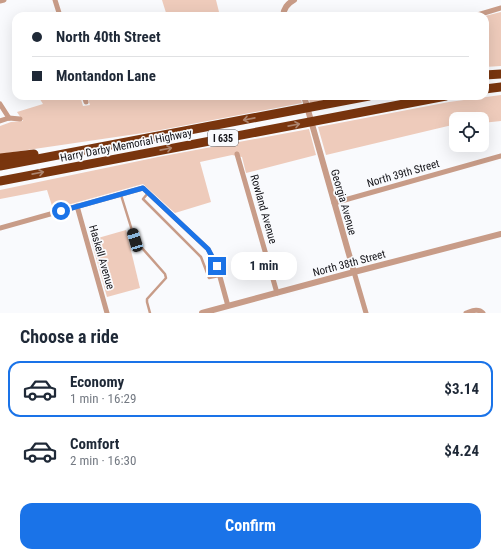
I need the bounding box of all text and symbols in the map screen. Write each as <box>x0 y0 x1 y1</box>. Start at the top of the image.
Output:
text: North 40th Street <box>56 28 161 46</box>
text: Montandon Lane <box>56 67 156 85</box>
map controls <box>449 112 489 152</box>
button: locate <box>449 112 489 152</box>
one-way arrow <box>243 115 256 123</box>
one-way arrow <box>287 121 300 129</box>
street label: Harry Darby Memorial Highway <box>59 126 193 165</box>
road number: I 635 <box>208 130 238 146</box>
one-way arrow <box>159 145 172 153</box>
street label: North 39th Street <box>365 157 441 190</box>
street label: Georgia Avenue <box>328 168 359 237</box>
one-way arrow <box>31 169 44 177</box>
street label: Rowland Avenue <box>247 173 280 245</box>
route start <box>52 202 70 220</box>
street label: Haskell Avenue <box>86 223 117 291</box>
car <box>126 227 144 253</box>
street label: North 38th Street <box>311 248 387 279</box>
callout: 1 min <box>231 252 297 280</box>
route end <box>208 257 226 275</box>
text: 1 min <box>250 258 278 273</box>
text: Choose a ride <box>20 326 119 347</box>
icon: car <box>22 371 58 407</box>
text: Economy <box>70 373 124 391</box>
text: $3.14 <box>444 380 479 398</box>
text: 1 min · 16:29 <box>70 391 136 406</box>
icon: car <box>22 433 58 469</box>
text: Comfort <box>70 435 119 453</box>
text: $4.24 <box>444 442 479 460</box>
text: 2 min · 16:30 <box>70 453 136 468</box>
button: Confirm <box>20 503 481 549</box>

